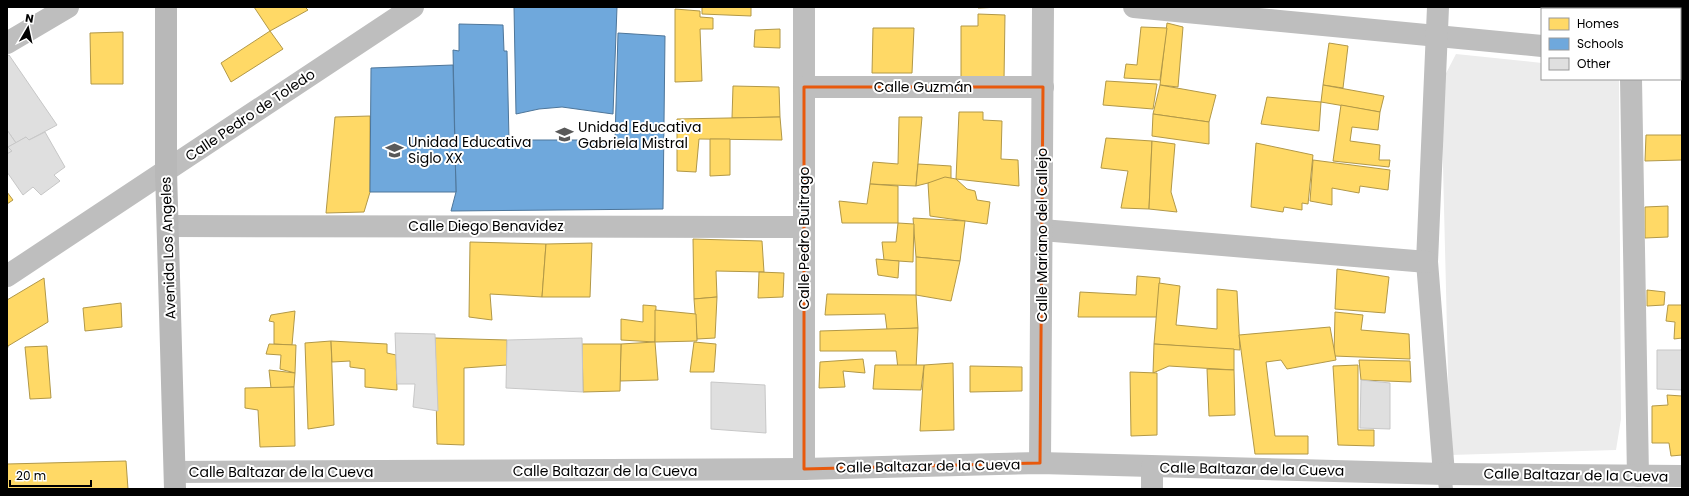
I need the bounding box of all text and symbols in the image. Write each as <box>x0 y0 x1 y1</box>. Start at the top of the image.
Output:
north arrow <box>8 8 48 48</box>
legend <box>1541 8 1681 80</box>
text: N <box>24 10 35 27</box>
text: Homes <box>1577 15 1619 32</box>
text: Schools <box>1577 35 1624 52</box>
text: Other <box>1577 55 1611 72</box>
street label: Calle Pedro de Toledo <box>181 64 319 166</box>
street label: Calle Guzmán <box>874 77 972 97</box>
place label: Unidad Educativa Gabriela Mistral <box>578 117 701 153</box>
school or university icon: Unidad Educativa Gabriela Mistral <box>555 125 575 145</box>
place label: Unidad Educativa Siglo XX <box>408 132 531 168</box>
school or university icon: Unidad Educativa Siglo XX <box>385 140 405 160</box>
street label: Calle Mariano del Callejo <box>1032 148 1052 322</box>
street label: Calle Pedro Buitrago <box>794 166 814 309</box>
street label: Avenida Los Angeles <box>156 176 180 320</box>
street label: Calle Diego Benavidez <box>408 216 564 236</box>
street label: Calle Baltazar de la Cueva <box>835 454 1021 478</box>
street label: Calle Baltazar de la Cueva <box>1159 457 1345 481</box>
street label: Calle Baltazar de la Cueva <box>513 461 697 481</box>
scale bar <box>10 462 91 488</box>
street label: Calle Baltazar de la Cueva <box>189 462 373 482</box>
street label: Calle Baltazar de la Cueva <box>1483 463 1669 487</box>
text: 20 m <box>16 467 46 484</box>

